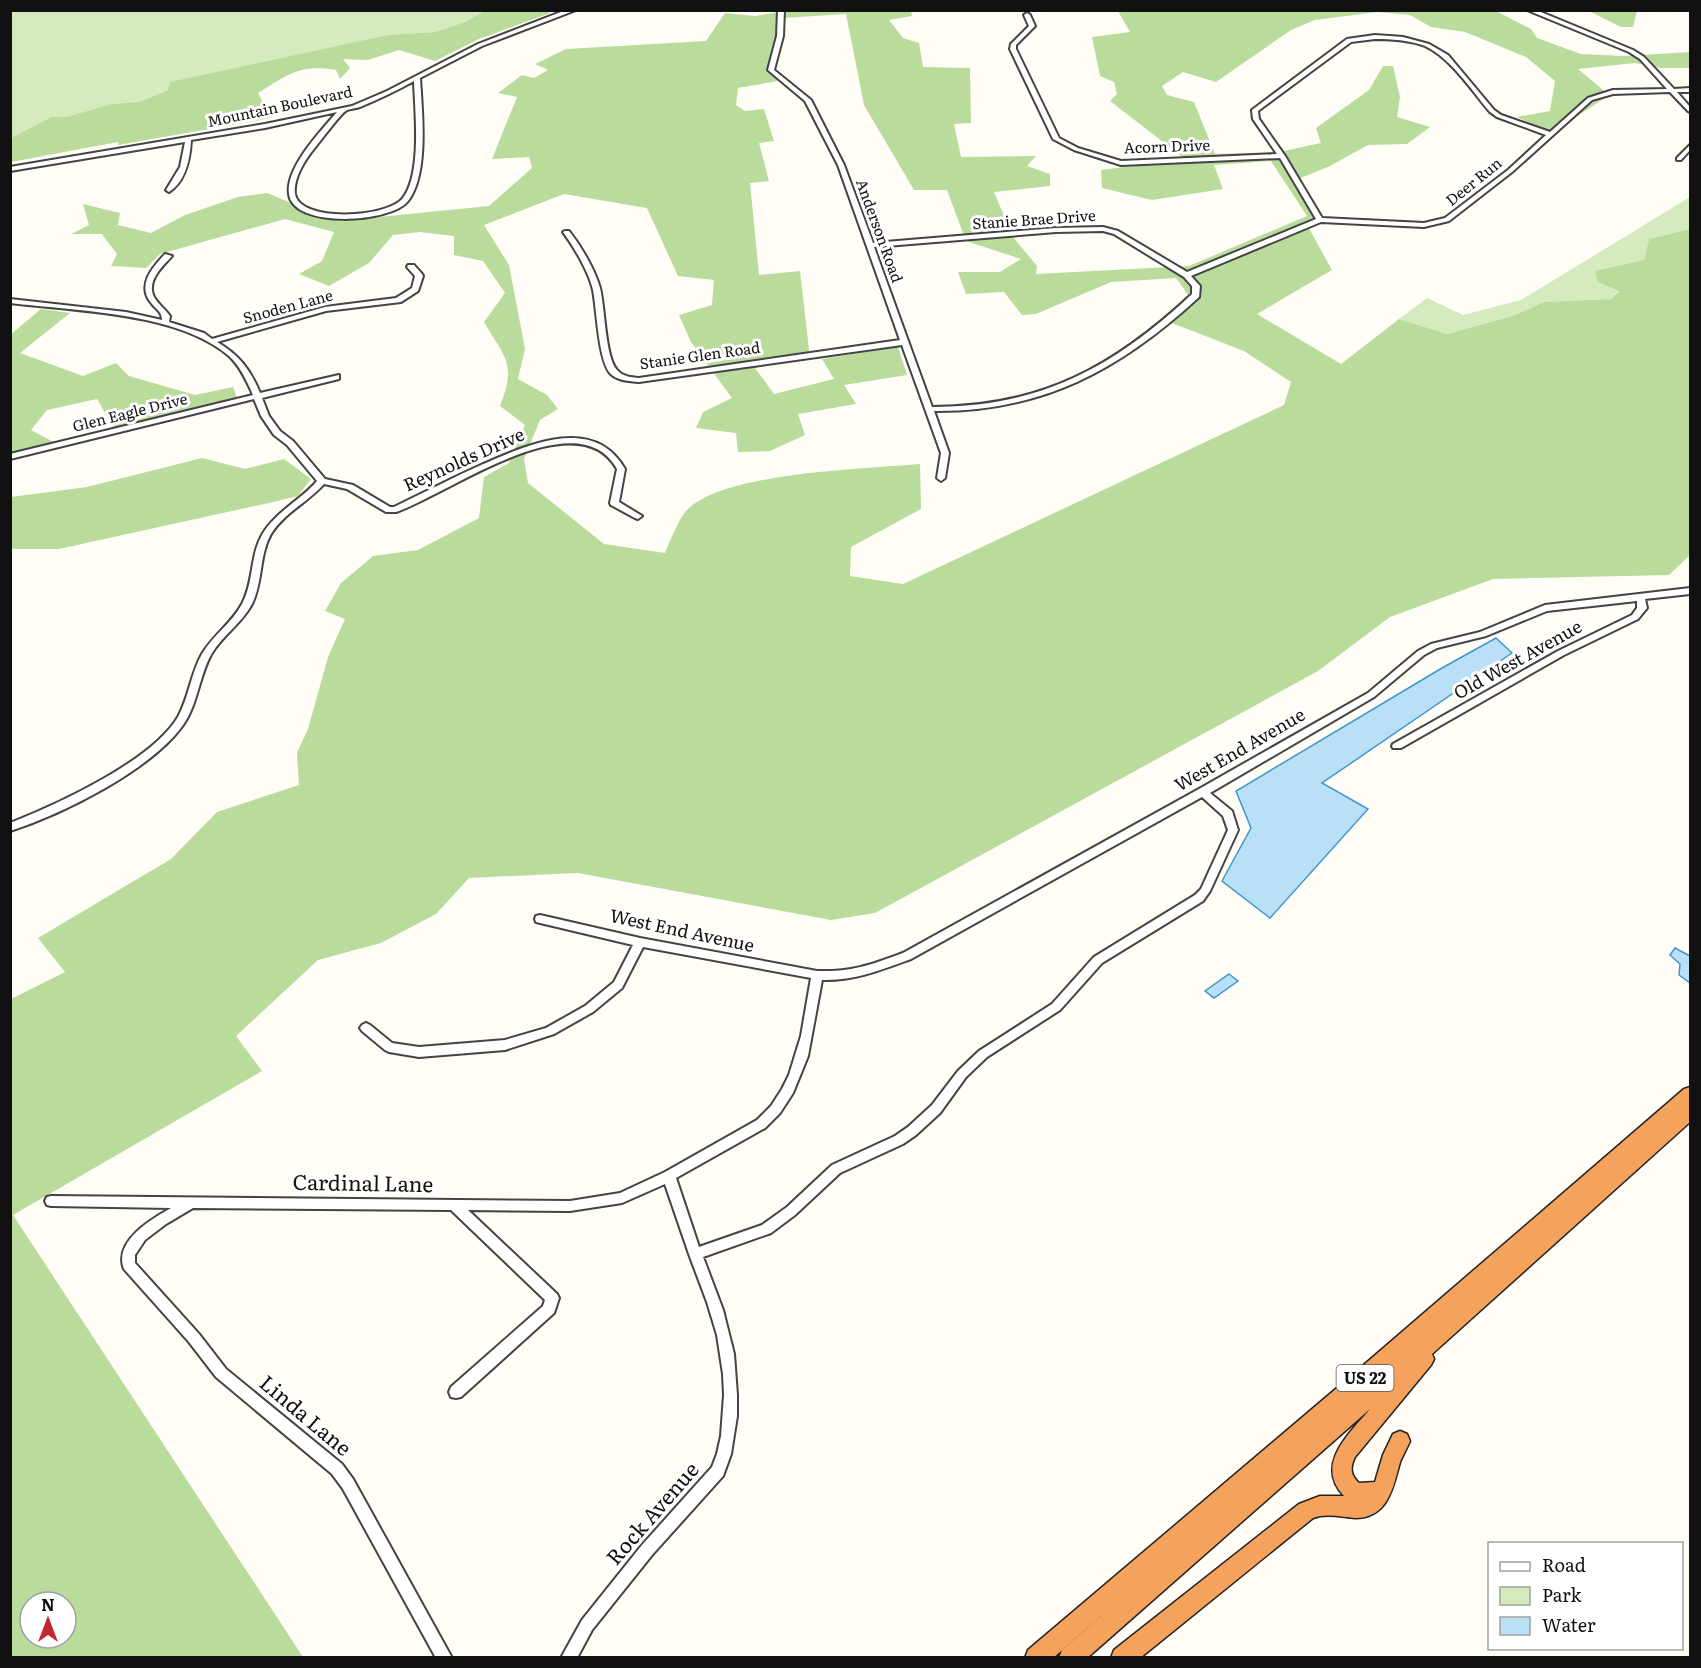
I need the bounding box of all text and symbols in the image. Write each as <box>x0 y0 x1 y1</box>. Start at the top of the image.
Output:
street label: Mountain Boulevard <box>205 79 354 132</box>
street label: Acorn Drive <box>1123 132 1211 159</box>
street label: Deer Run <box>1440 151 1506 211</box>
street label: Anderson Road <box>851 175 910 286</box>
street label: Stanie Brae Drive <box>971 203 1097 234</box>
street label: Snoden Lane <box>240 282 335 329</box>
street label: Stanie Glen Road <box>638 335 762 374</box>
street label: Glen Eagle Drive <box>70 386 190 437</box>
street label: Reynolds Drive <box>399 420 528 497</box>
street label: Old West Avenue <box>1448 612 1586 705</box>
street label: West End Avenue <box>1169 700 1310 797</box>
street label: West End Avenue <box>608 901 757 958</box>
street label: Cardinal Lane <box>292 1165 434 1198</box>
road number: US 22 <box>1336 1365 1394 1391</box>
street label: Linda Lane <box>254 1366 359 1462</box>
street label: Rock Avenue <box>597 1454 705 1571</box>
legend <box>1488 1542 1683 1650</box>
text: Road <box>1542 1551 1586 1578</box>
text: Park <box>1542 1581 1583 1608</box>
north arrow <box>18 1590 78 1650</box>
text: N <box>41 1592 55 1616</box>
text: Water <box>1542 1611 1596 1638</box>

